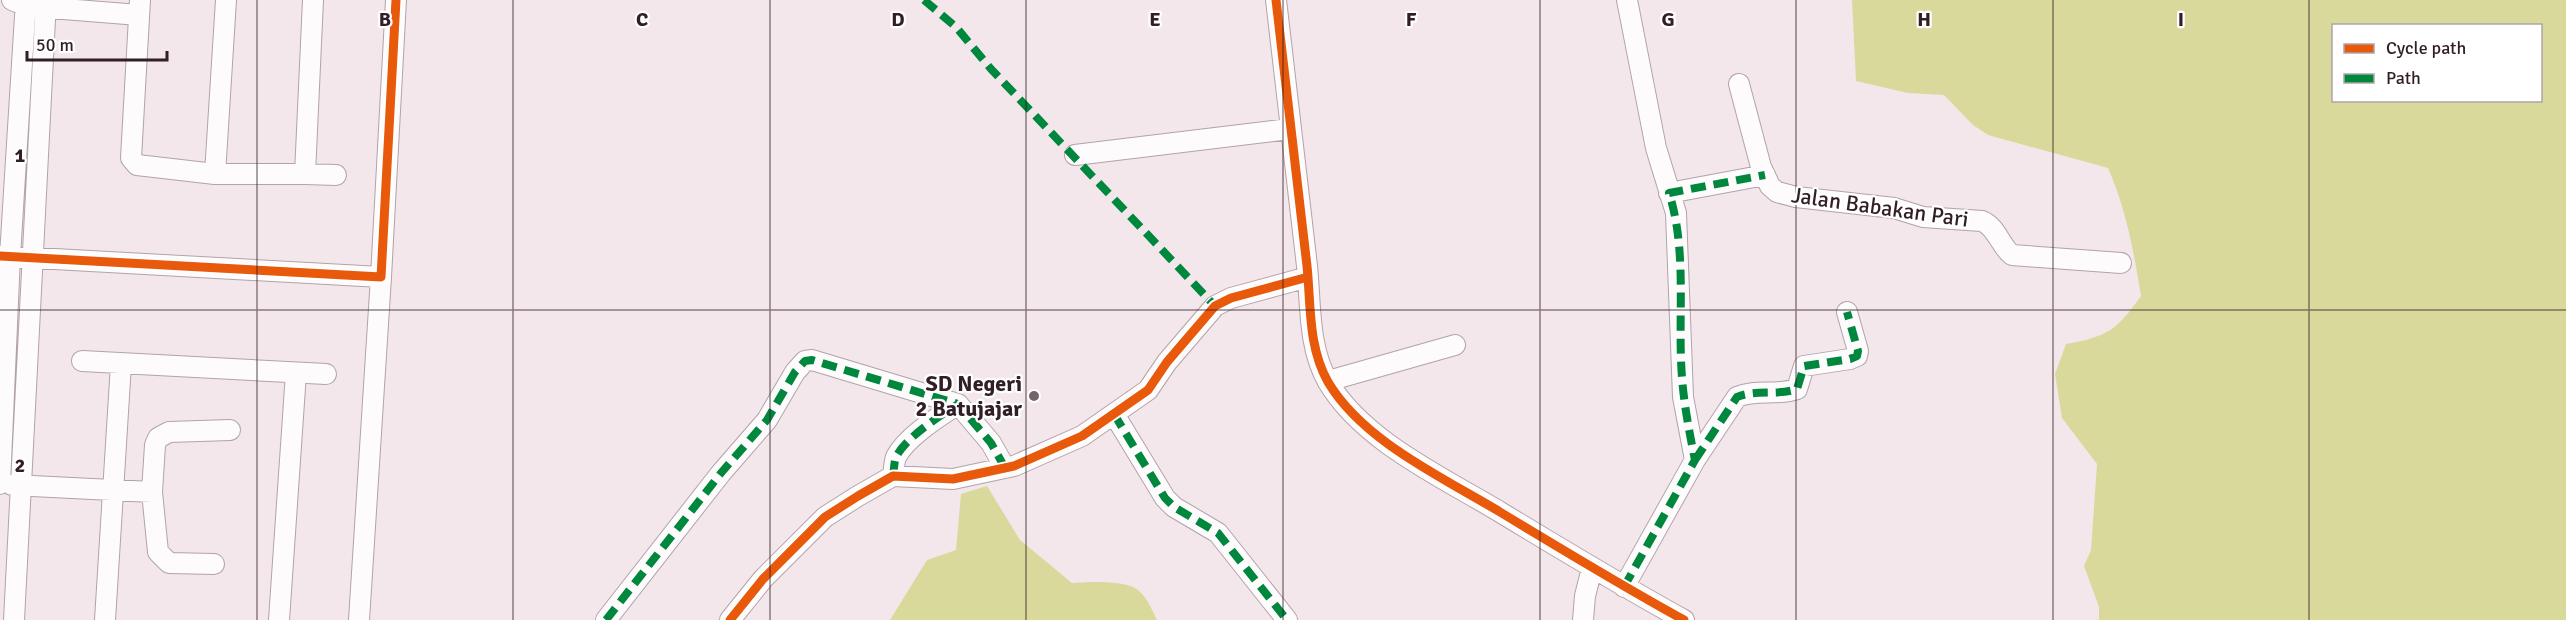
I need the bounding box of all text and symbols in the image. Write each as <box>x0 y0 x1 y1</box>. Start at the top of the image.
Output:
text: B <box>379 7 391 32</box>
text: C <box>636 7 648 32</box>
text: D <box>891 7 905 32</box>
text: E <box>1149 7 1161 32</box>
text: F <box>1406 7 1417 32</box>
text: G <box>1661 7 1675 32</box>
text: H <box>1917 7 1931 32</box>
text: I <box>2178 7 2184 32</box>
scale bar <box>27 24 166 62</box>
legend <box>2332 24 2542 102</box>
text: 50 m <box>36 34 74 56</box>
text: Cycle path <box>2386 37 2466 59</box>
text: Path <box>2386 67 2421 89</box>
text: 1 <box>15 143 26 168</box>
street label: Jalan Babakan Pari <box>1790 181 1970 233</box>
place label: SD Negeri 2 Batujajar <box>916 370 1022 422</box>
marker: SD Negeri 2 Batujajar <box>1027 389 1041 403</box>
text: 2 <box>15 453 25 478</box>

